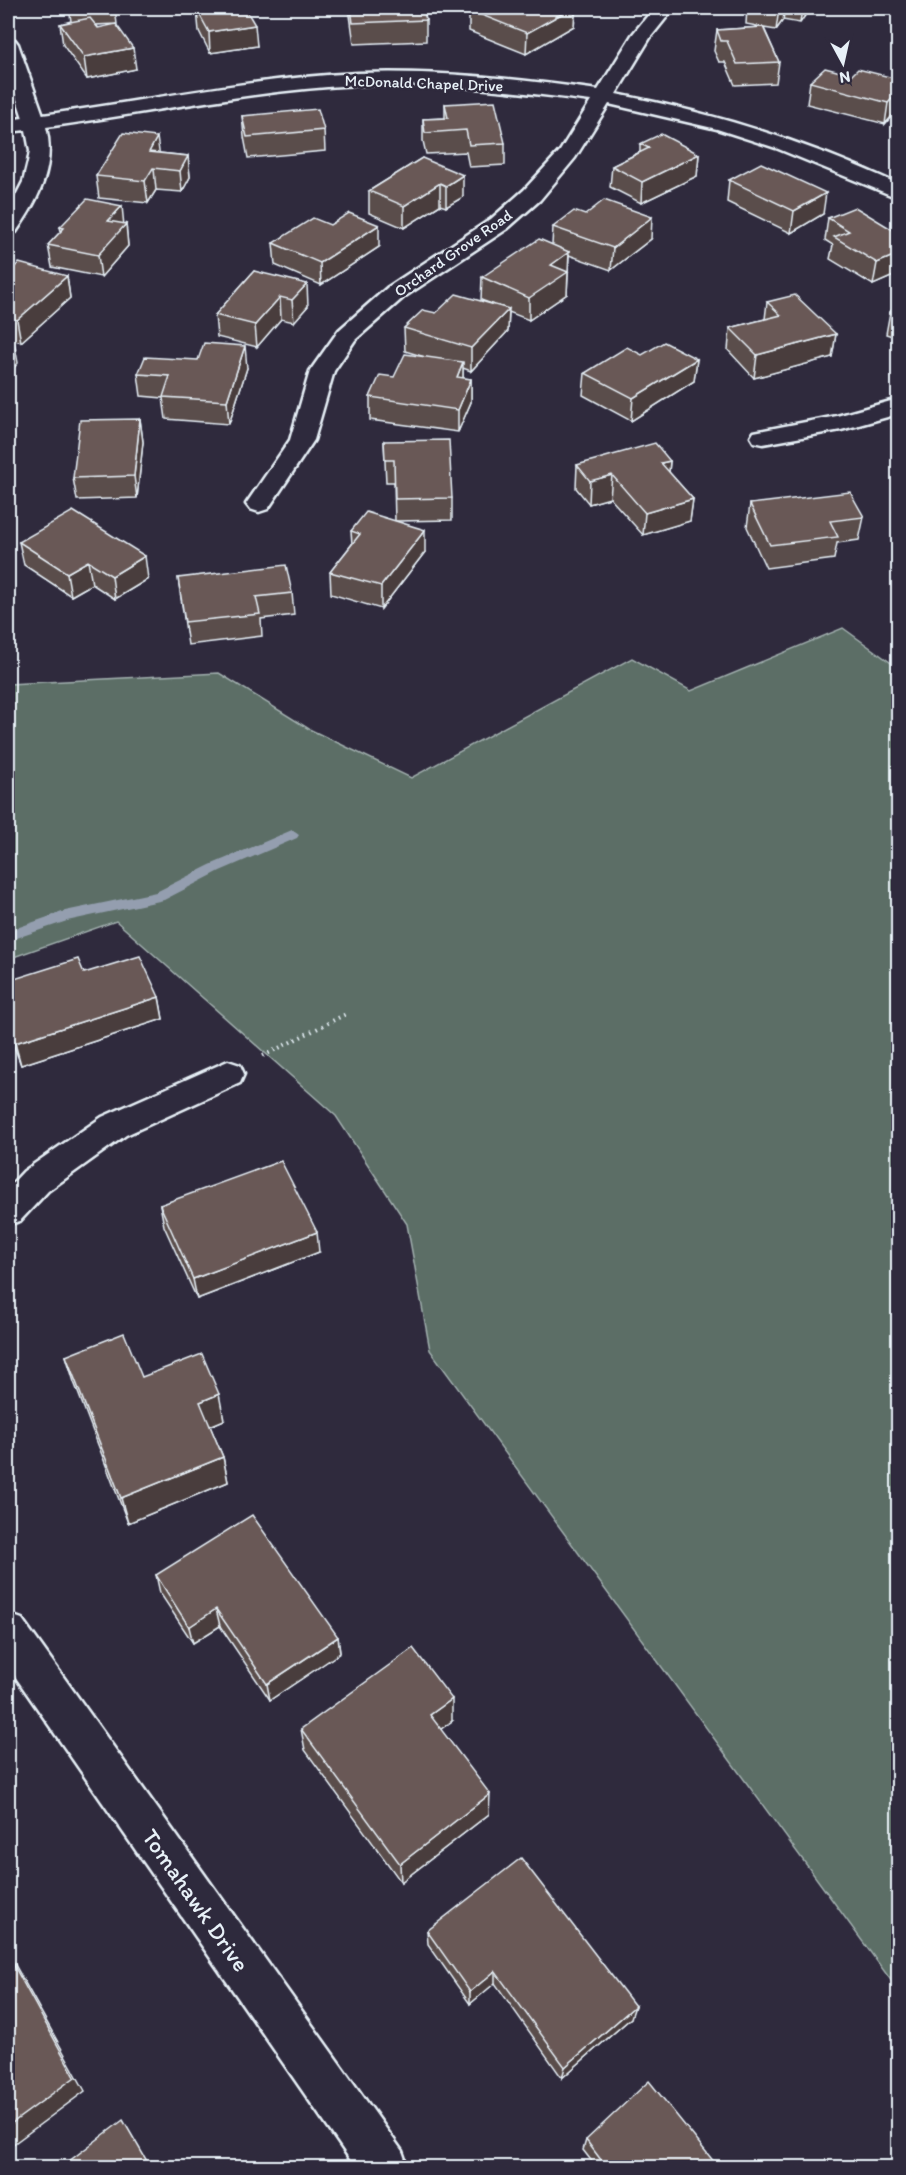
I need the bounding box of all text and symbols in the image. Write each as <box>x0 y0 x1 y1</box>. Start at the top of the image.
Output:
north arrow <box>813 33 873 93</box>
text: N <box>838 67 852 88</box>
street label: McDonald Chapel Drive <box>344 71 504 95</box>
street label: Orchard Grove Road <box>390 205 516 301</box>
street label: Tomahawk Drive <box>136 1823 256 1977</box>

